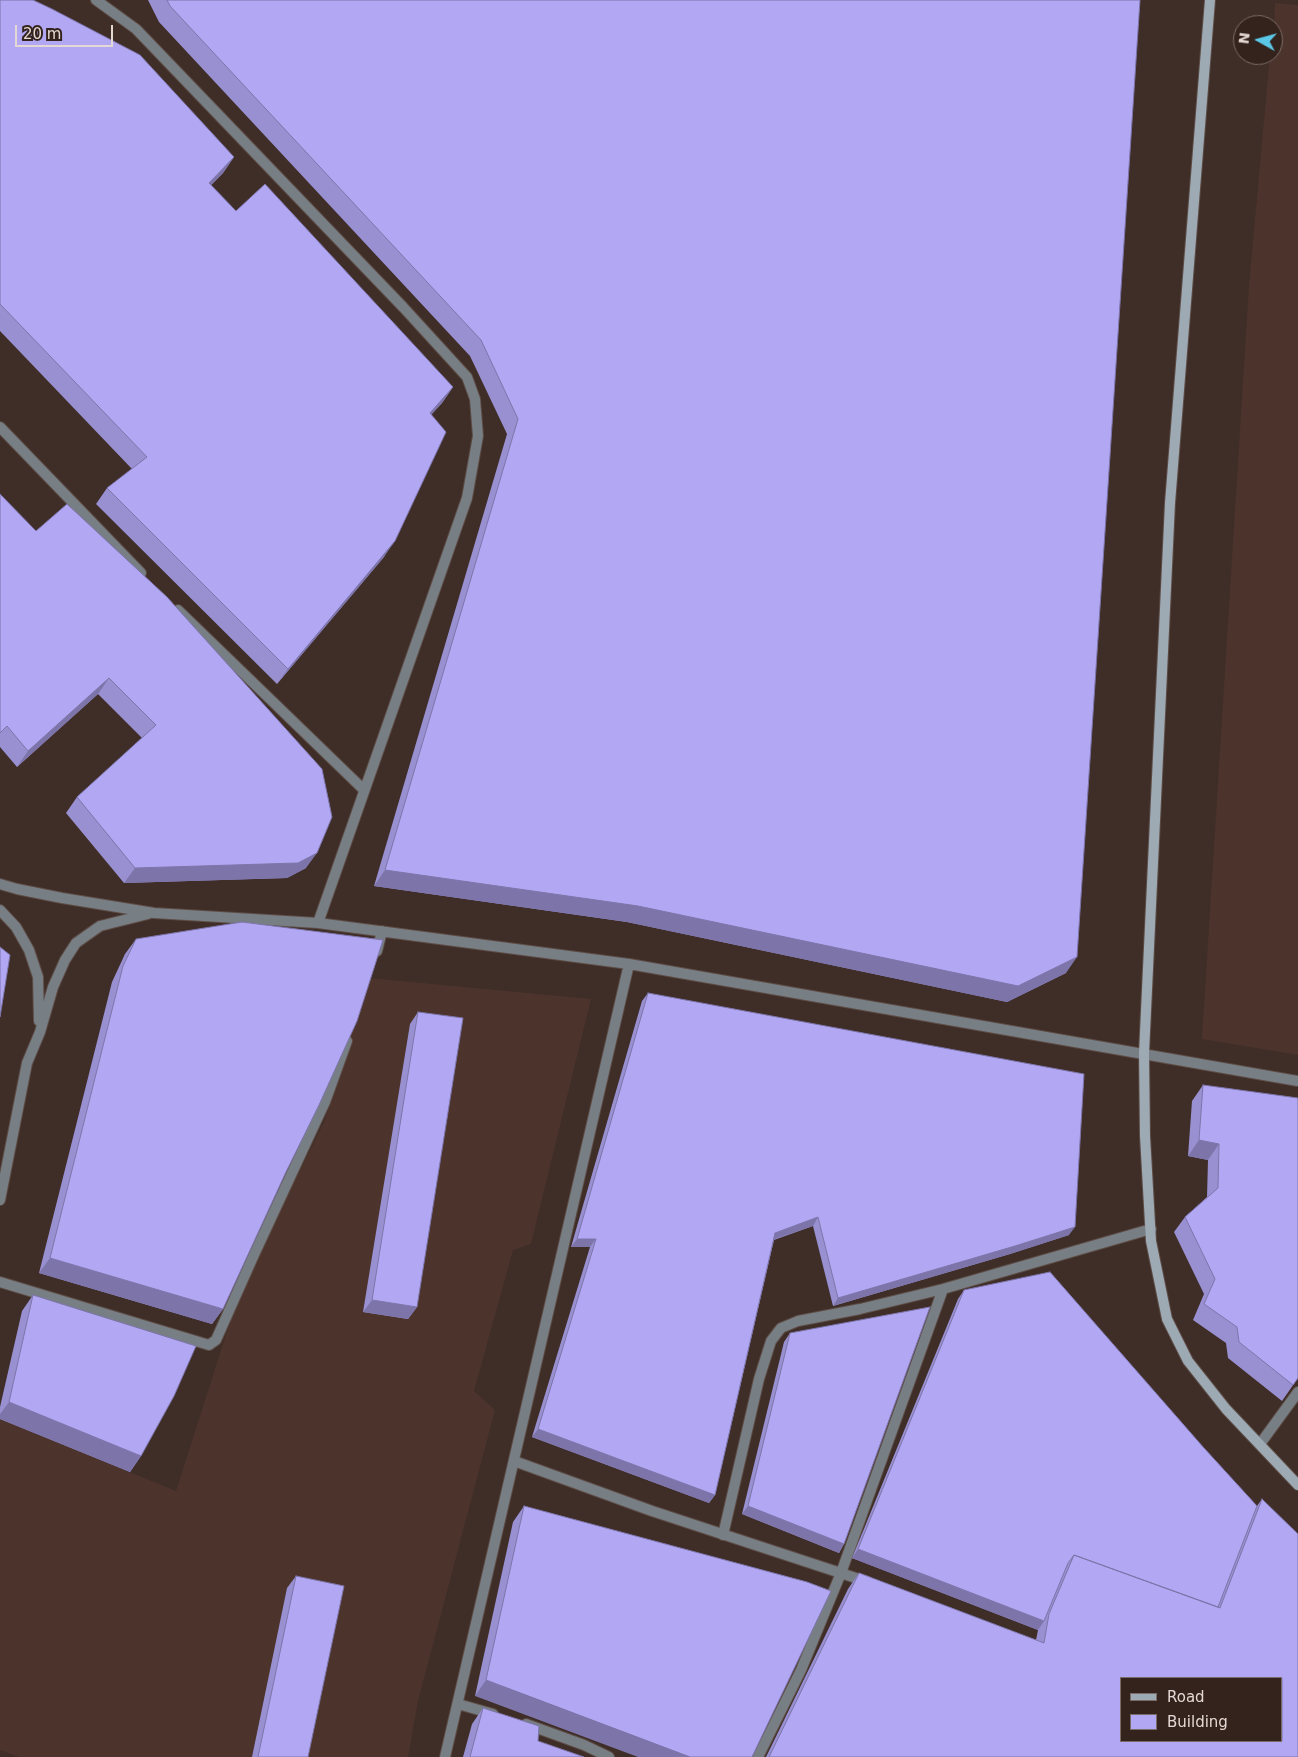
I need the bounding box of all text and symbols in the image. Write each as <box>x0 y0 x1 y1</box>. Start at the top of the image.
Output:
scale bar <box>18 15 115 47</box>
north arrow <box>1233 15 1283 65</box>
text: 20 m <box>23 25 61 43</box>
text: N <box>1235 32 1253 45</box>
legend <box>1120 1677 1283 1742</box>
text: Road <box>1167 1688 1205 1706</box>
text: Building <box>1167 1713 1228 1731</box>

